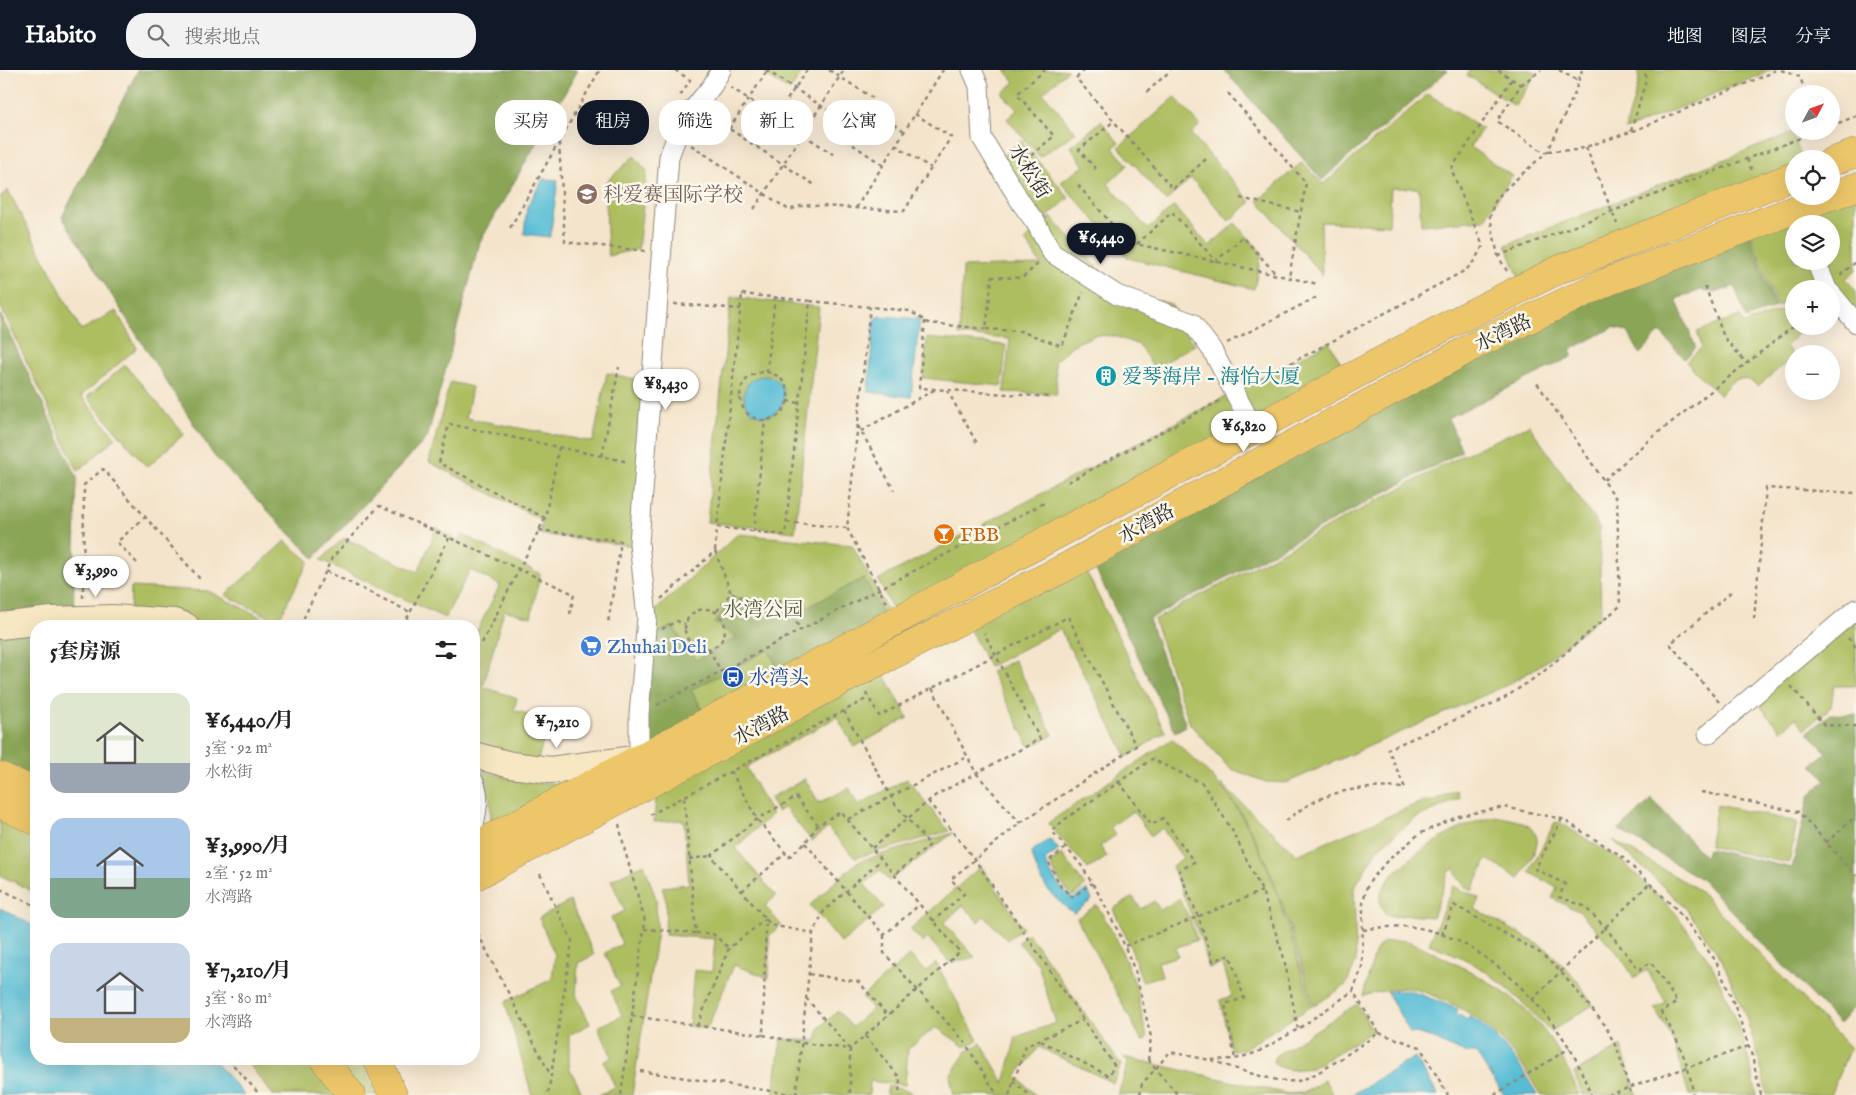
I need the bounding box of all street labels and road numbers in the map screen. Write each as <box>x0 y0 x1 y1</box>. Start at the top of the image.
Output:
street label: 水松街 <box>1002 140 1055 204</box>
street label: 水湾路 <box>1471 309 1536 358</box>
street label: 水湾路 <box>1114 499 1179 550</box>
street label: 水湾路 <box>729 701 794 751</box>

